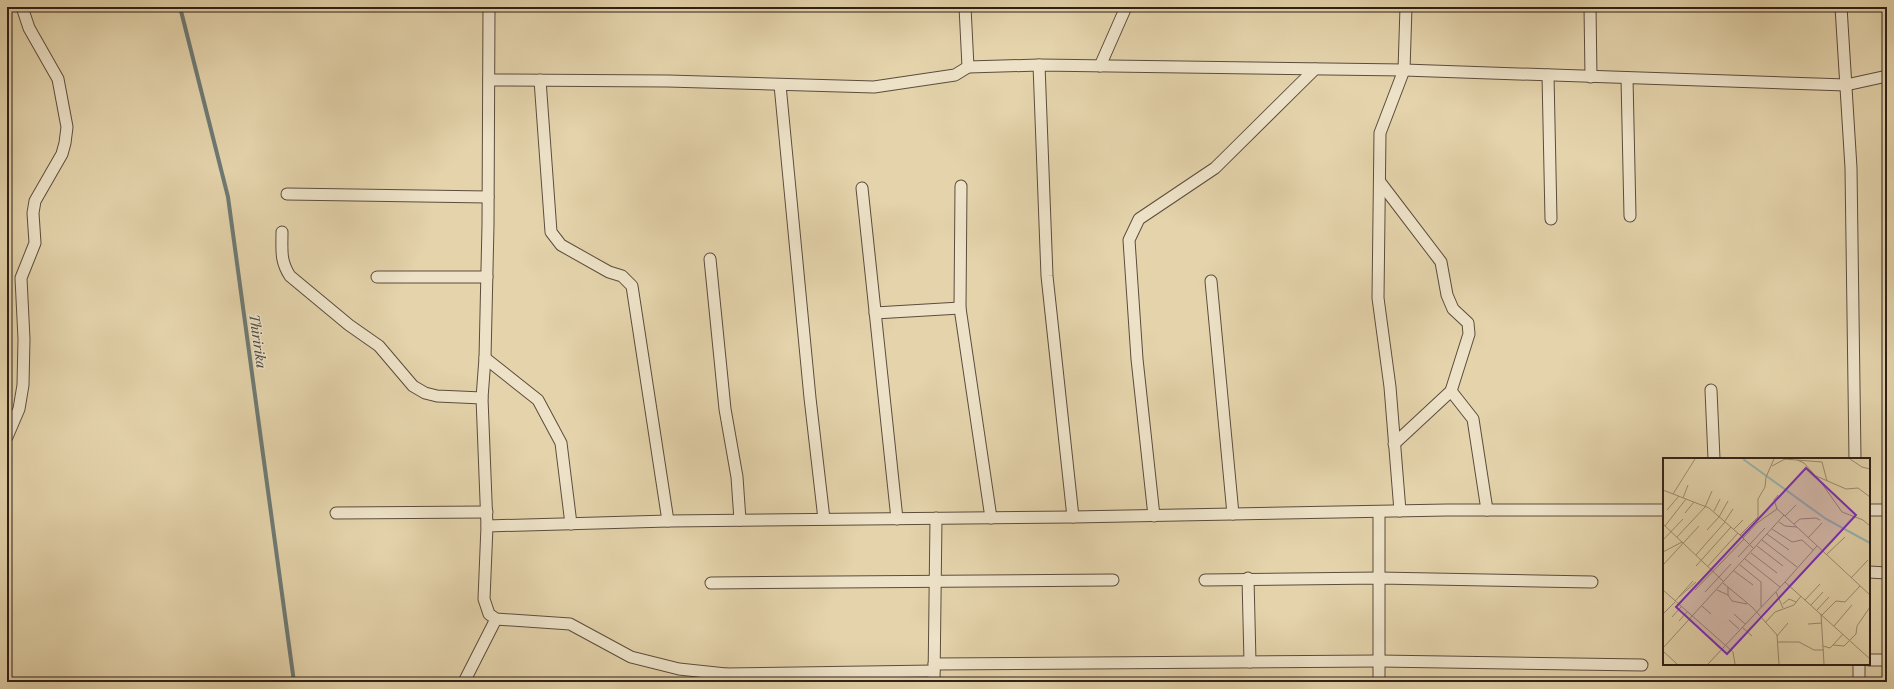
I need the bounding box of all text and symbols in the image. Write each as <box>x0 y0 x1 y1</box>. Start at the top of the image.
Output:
water label: Thiririka <box>246 313 270 370</box>
inset map <box>1663 458 1870 665</box>

